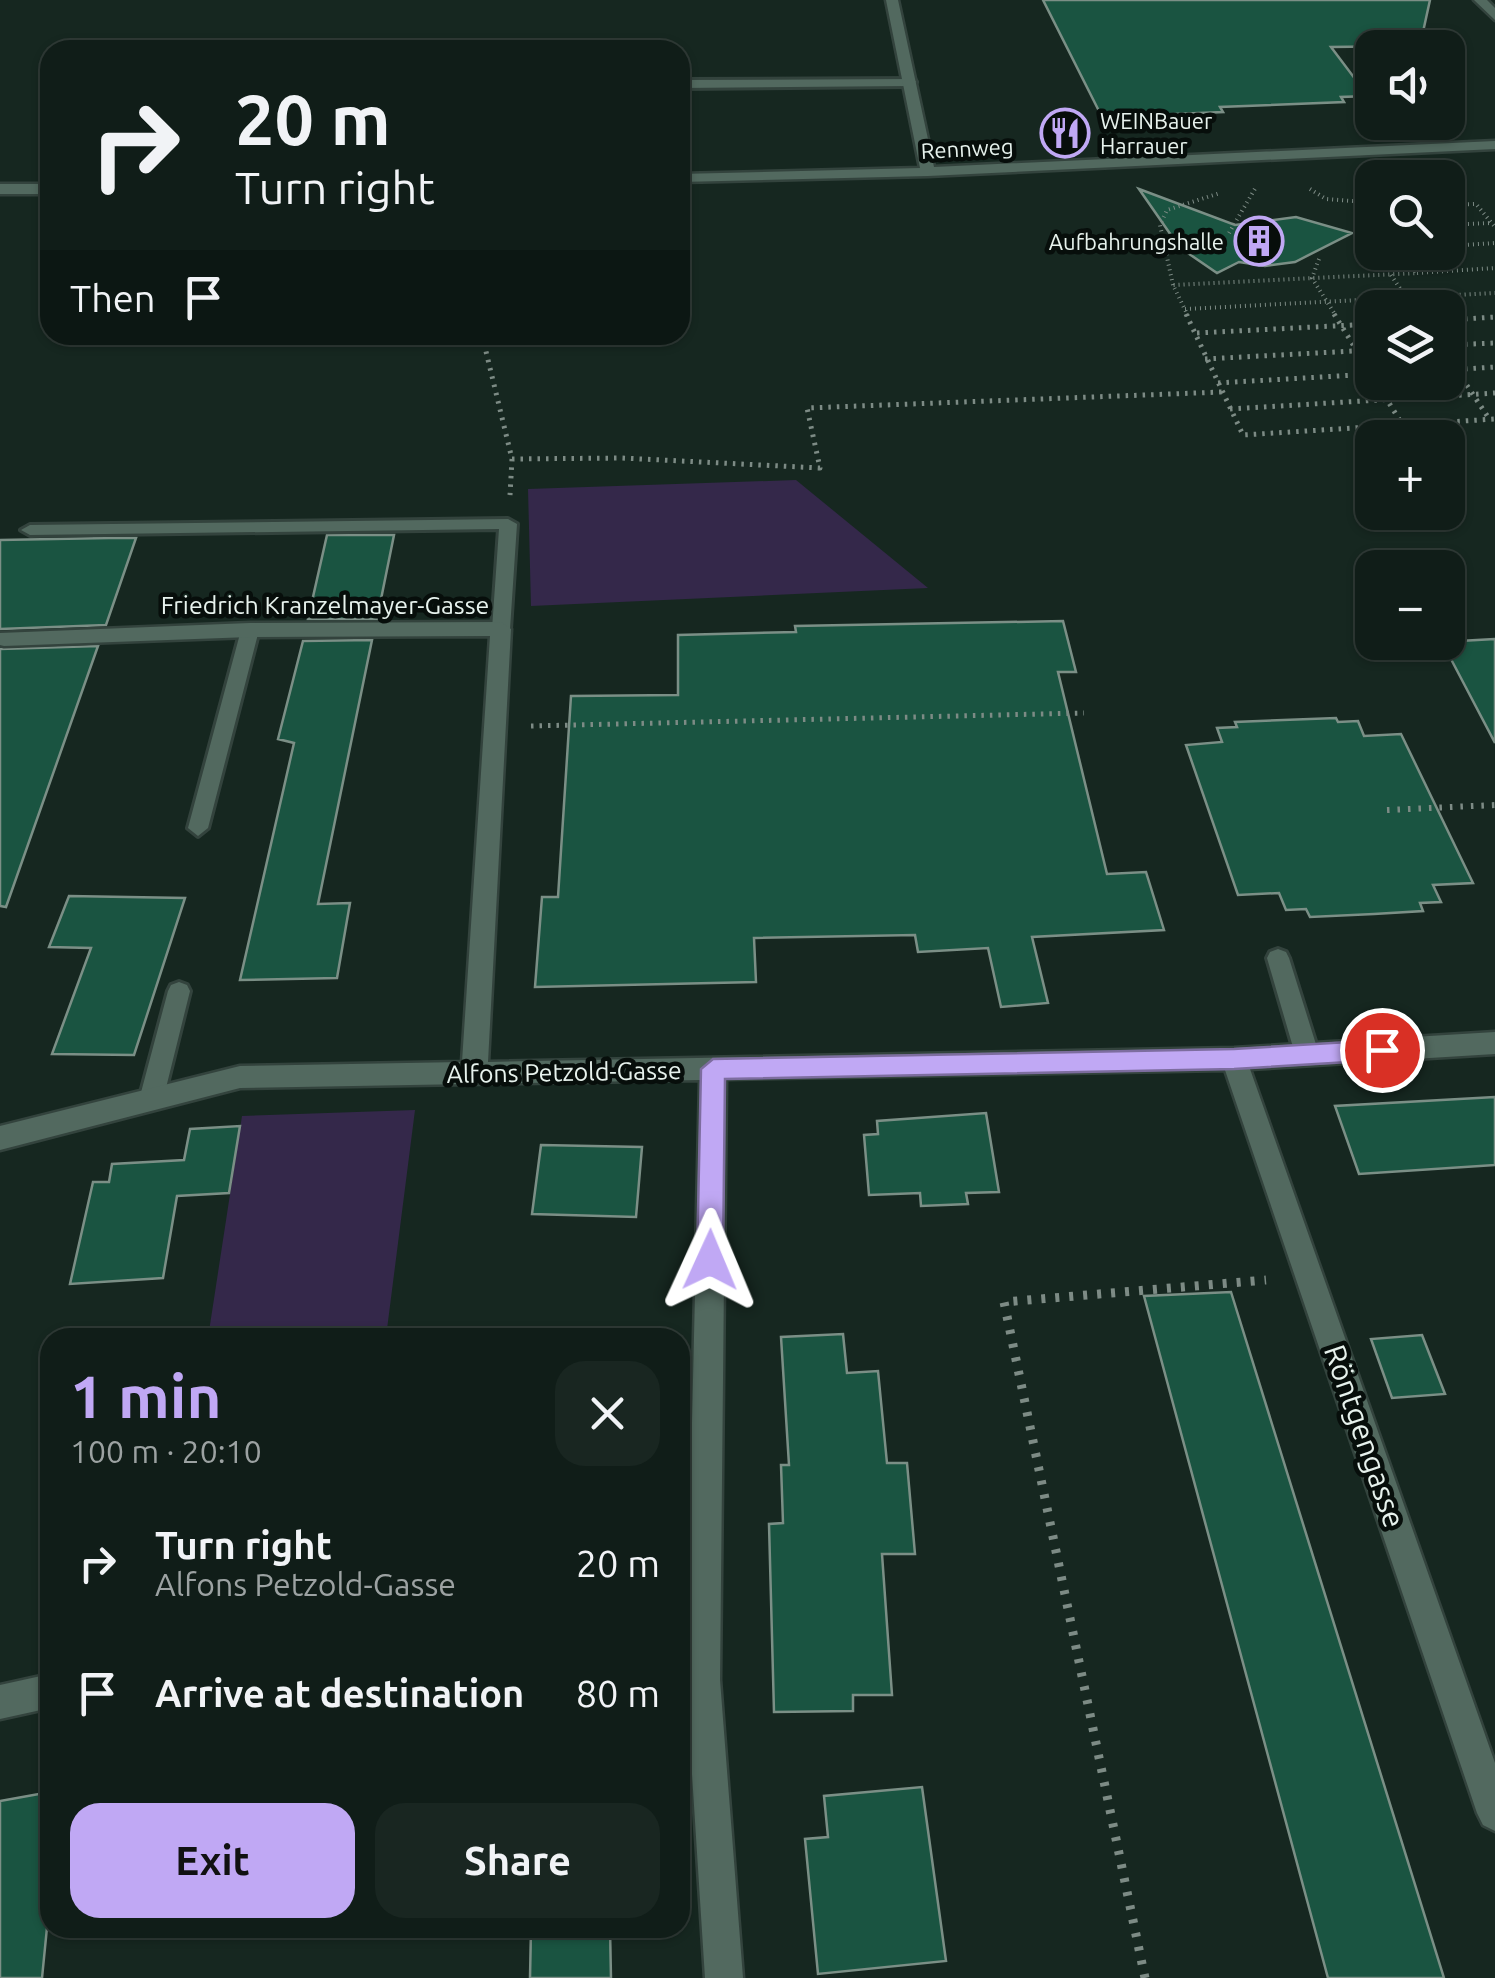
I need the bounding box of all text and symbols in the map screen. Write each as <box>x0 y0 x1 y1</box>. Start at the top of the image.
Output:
map controls <box>1355 30 1465 660</box>
button: sound <box>1355 30 1465 140</box>
icon: right <box>70 80 200 210</box>
text: 20 m <box>235 80 391 158</box>
restaurant icon: WEINBauer Harrauer <box>1039 107 1091 159</box>
place label: WEINBauer Harrauer <box>1100 108 1213 158</box>
street label: Rennweg <box>920 133 1014 163</box>
button: search <box>1355 160 1465 270</box>
text: Turn right <box>235 162 435 213</box>
building icon: Aufbahrungshalle <box>1233 215 1285 267</box>
place label: Aufbahrungshalle <box>1049 229 1224 254</box>
icon: arrive <box>176 270 231 325</box>
text: Then <box>70 277 156 319</box>
button: layers <box>1355 290 1465 400</box>
button: + <box>1355 420 1465 530</box>
button: − <box>1355 550 1465 660</box>
street label: Friedrich Kranzelmayer-Gasse <box>161 591 489 619</box>
pin <box>1340 1008 1425 1093</box>
icon: arrive <box>1355 1023 1410 1078</box>
street label: Alfons Petzold-Gasse <box>446 1056 682 1088</box>
position arrow <box>658 1208 762 1312</box>
street label: Röntgengasse <box>1318 1340 1412 1532</box>
button: close <box>555 1361 660 1466</box>
text: 1 min <box>70 1362 222 1429</box>
text: 100 m · 20:10 <box>70 1433 262 1469</box>
text: Turn right <box>155 1524 332 1566</box>
icon: right <box>70 1536 125 1591</box>
text: 20 m <box>576 1542 660 1584</box>
text: Alfons Petzold-Gasse <box>155 1566 456 1602</box>
icon: arrive <box>70 1666 125 1721</box>
text: Arrive at destination <box>155 1672 524 1714</box>
text: 80 m <box>576 1672 660 1714</box>
button: Exit <box>70 1803 355 1918</box>
button: Share <box>375 1803 660 1918</box>

